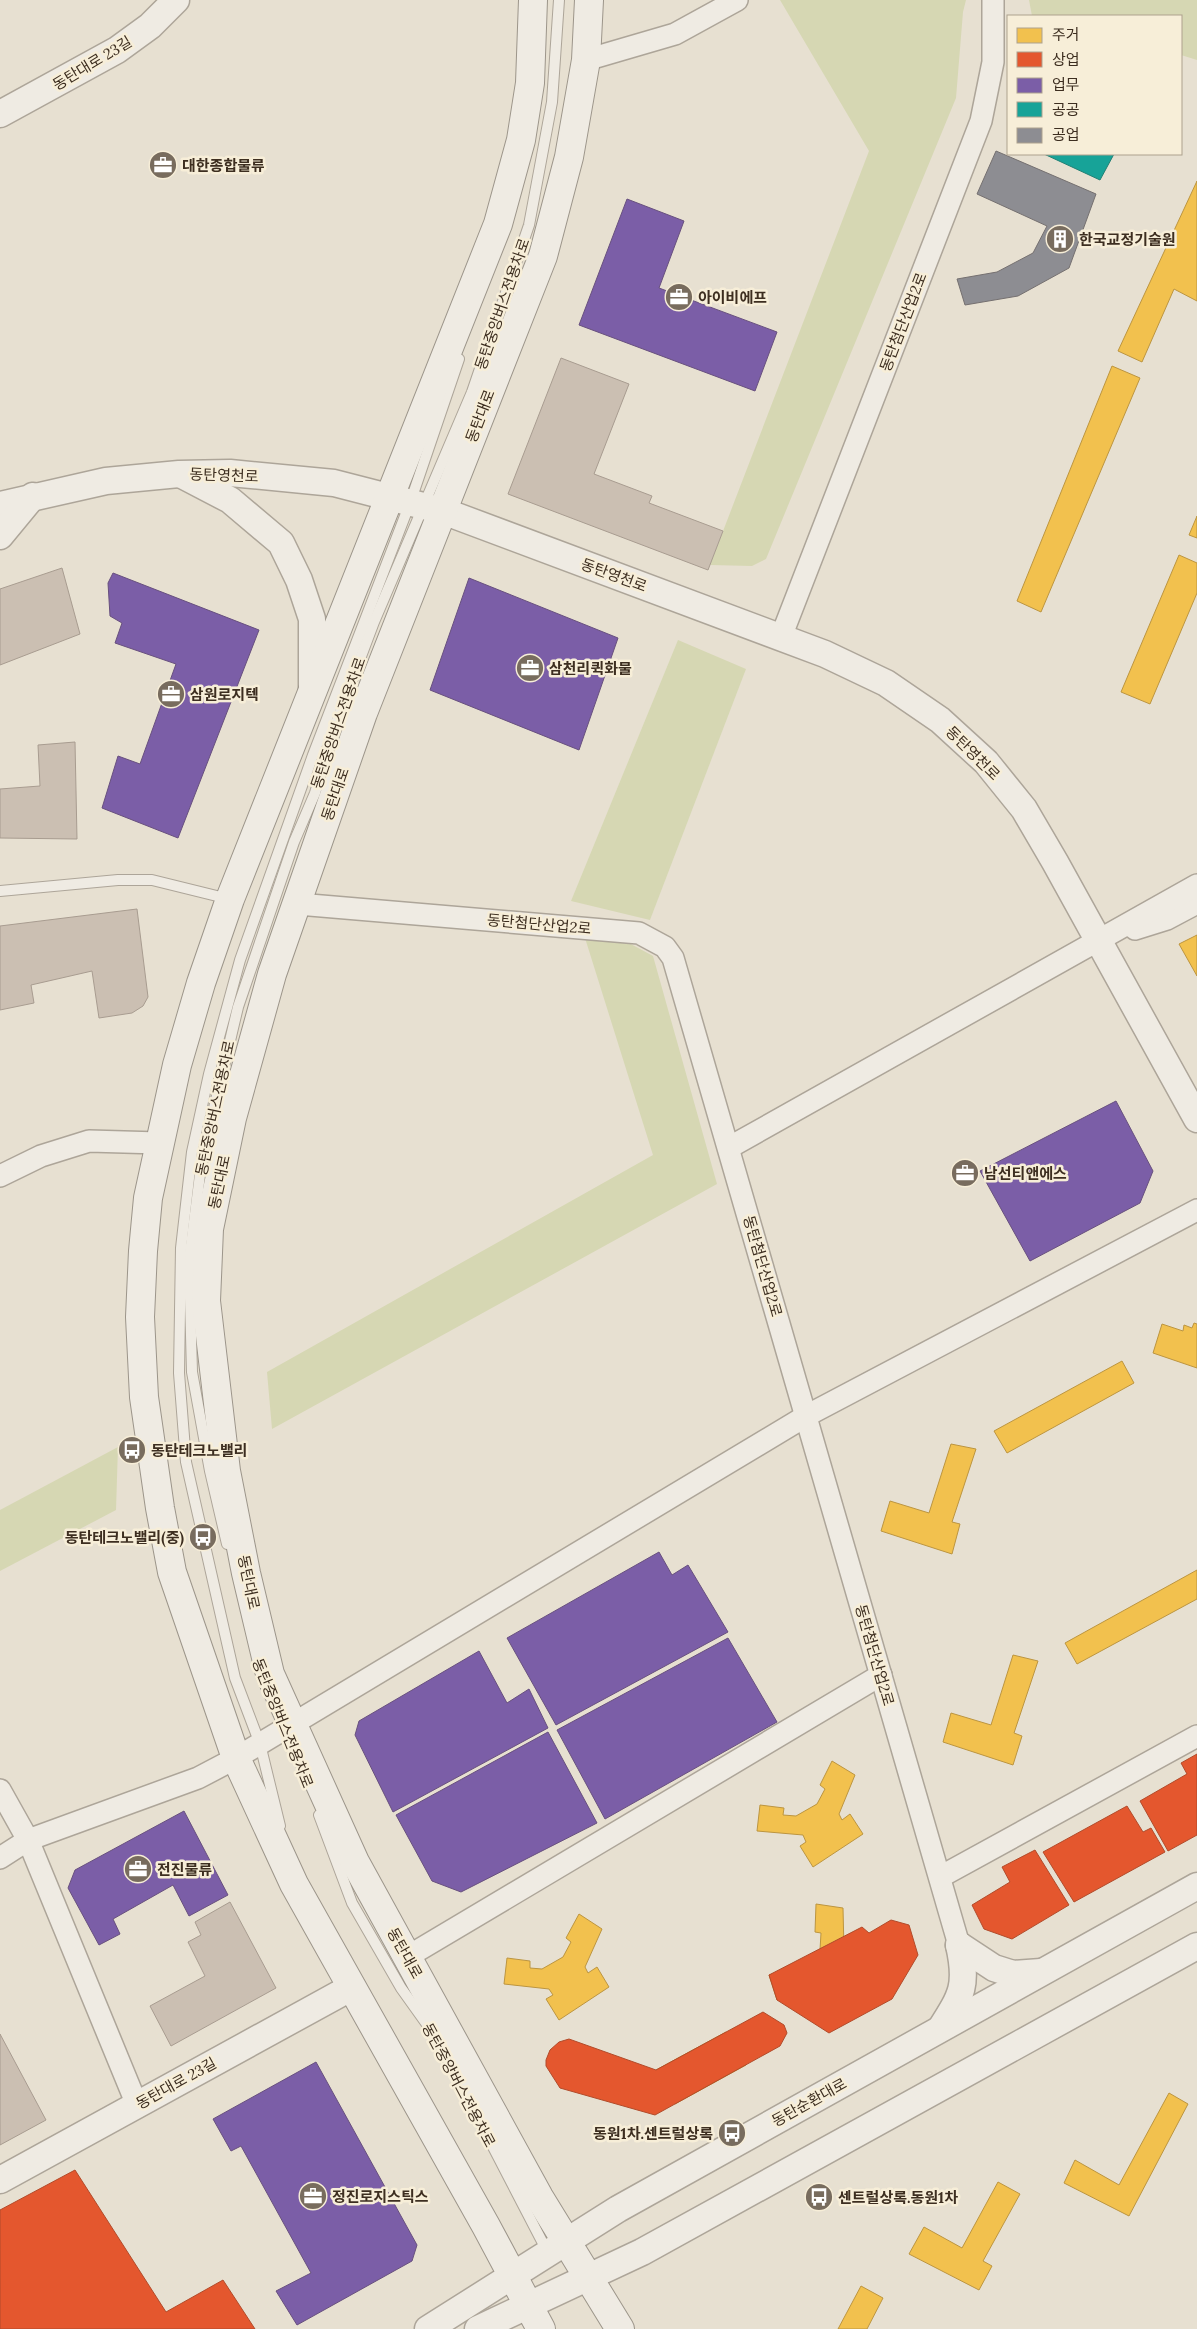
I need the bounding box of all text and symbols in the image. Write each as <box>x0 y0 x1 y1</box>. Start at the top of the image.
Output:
legend <box>1007 15 1182 155</box>
text: 주거 <box>1052 25 1080 44</box>
street label: 동탄대로 23길 <box>49 32 135 94</box>
text: 상업 <box>1052 50 1080 69</box>
text: 업무 <box>1052 75 1080 94</box>
text: 공공 <box>1052 100 1080 119</box>
text: 공업 <box>1052 125 1080 144</box>
office icon: 대한종합물류 <box>148 150 178 180</box>
place label: 대한종합물류 <box>182 156 265 175</box>
building icon: 한국교정기술원 <box>1045 224 1075 254</box>
place label: 한국교정기술원 <box>1079 230 1176 249</box>
street label: 동탄중앙버스전용차로 <box>471 236 533 372</box>
street label: 동탄첨단산업2로 <box>875 270 931 374</box>
office icon: 아이비에프 <box>664 282 694 312</box>
place label: 아이비에프 <box>698 288 767 307</box>
street label: 동탄대로 <box>461 387 499 445</box>
street label: 동탄영천로 <box>189 464 259 486</box>
street label: 동탄영천로 <box>578 554 650 596</box>
office icon: 삼천리퀵화물 <box>515 653 545 683</box>
street label: 동탄중앙버스전용차로 <box>307 655 369 791</box>
place label: 삼천리퀵화물 <box>549 659 632 678</box>
office icon: 삼원로지텍 <box>156 679 186 709</box>
place label: 삼원로지텍 <box>190 685 259 704</box>
street label: 동탄영천로 <box>942 722 1004 784</box>
street label: 동탄대로 <box>317 765 353 823</box>
street label: 동탄첨단산업2로 <box>486 910 592 938</box>
street label: 동탄중앙버스전용차로 <box>191 1039 239 1177</box>
street label: 동탄대로 <box>204 1153 234 1211</box>
office icon: 남선티앤에스 <box>950 1158 980 1188</box>
place label: 남선티앤에스 <box>984 1164 1067 1183</box>
street label: 동탄첨단산업2로 <box>739 1213 787 1319</box>
bus stop icon: 동탄테크노밸리 <box>117 1435 147 1465</box>
place label: 동탄테크노밸리 <box>151 1441 248 1460</box>
bus stop icon: 동탄테크노밸리(중) <box>188 1522 218 1552</box>
place label: 동탄테크노밸리(중) <box>65 1528 185 1548</box>
street label: 동탄대로 <box>234 1553 264 1611</box>
street label: 동탄첨단산업2로 <box>851 1602 899 1708</box>
street label: 동탄중앙버스전용차로 <box>248 1655 318 1791</box>
office icon: 전진물류 <box>123 1854 153 1884</box>
place label: 전진물류 <box>157 1860 212 1879</box>
street label: 동탄대로 <box>383 1924 427 1982</box>
street label: 동탄중앙버스전용차로 <box>418 2020 500 2150</box>
street label: 동탄대로 23길 <box>132 2053 220 2113</box>
street label: 동탄순환대로 <box>768 2074 850 2130</box>
bus stop icon: 동원1차.센트럴상록 <box>717 2118 747 2148</box>
place label: 동원1차.센트럴상록 <box>593 2124 713 2143</box>
office icon: 정진로지스틱스 <box>298 2181 328 2211</box>
bus stop icon: 센트럴상록.동원1차 <box>804 2182 834 2212</box>
place label: 정진로지스틱스 <box>332 2187 429 2206</box>
place label: 센트럴상록.동원1차 <box>838 2188 958 2207</box>

